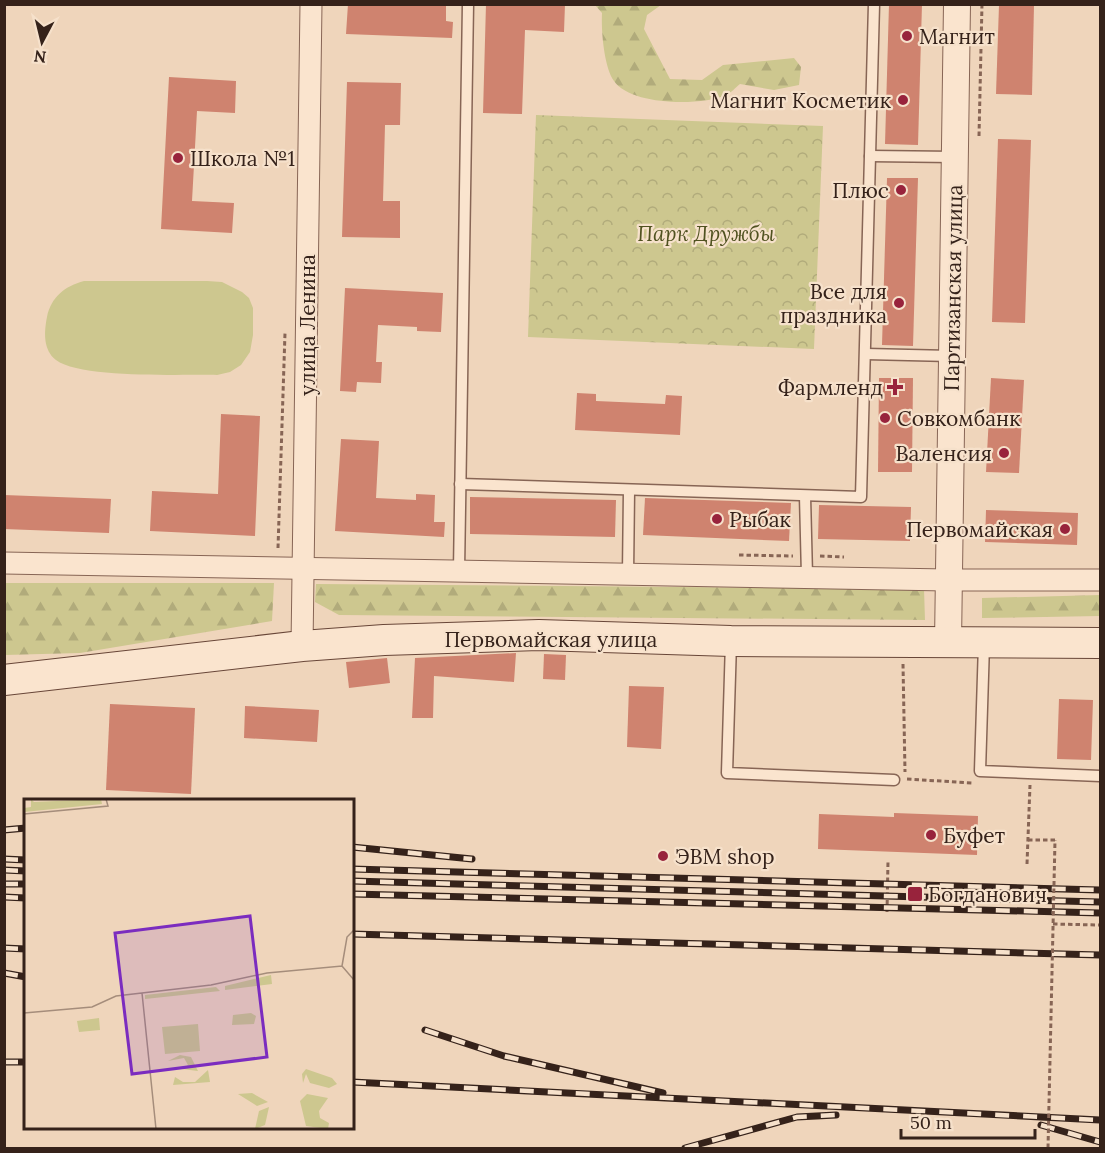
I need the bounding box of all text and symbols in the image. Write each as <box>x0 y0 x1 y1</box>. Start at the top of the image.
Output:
north arrow <box>12 12 72 72</box>
place label: Магнит <box>919 23 995 50</box>
marker: Магнит <box>900 29 914 43</box>
text: N <box>33 46 48 68</box>
place label: Магнит Косметик <box>710 87 892 114</box>
marker: Магнит Косметик <box>896 93 910 107</box>
place label: Школа №1 <box>190 145 295 172</box>
marker: Школа №1 <box>171 151 185 165</box>
place label: Плюс <box>832 177 889 204</box>
marker: Плюс <box>894 183 908 197</box>
street label: Партизанская улица <box>938 184 968 392</box>
park label: Парк Дружбы <box>637 220 775 247</box>
street label: улица Ленина <box>294 254 321 396</box>
place label: Все для праздника <box>780 278 887 329</box>
marker: Все для праздника <box>892 296 906 310</box>
place label: Фармленд <box>778 374 883 401</box>
marker: Фармленд <box>888 380 902 394</box>
place label: Совкомбанк <box>897 405 1021 432</box>
marker: Совкомбанк <box>878 411 892 425</box>
place label: Валенсия <box>895 440 992 467</box>
marker: Валенсия <box>997 446 1011 460</box>
place label: Рыбак <box>729 506 792 533</box>
marker: Рыбак <box>710 512 724 526</box>
place label: Первомайская <box>906 516 1053 543</box>
marker: Первомайская <box>1058 522 1072 536</box>
street label: Первомайская улица <box>445 626 658 653</box>
inset map <box>24 799 354 1129</box>
place label: Буфет <box>943 822 1005 849</box>
marker: Буфет <box>924 828 938 842</box>
place label: ЭВМ shop <box>675 843 774 870</box>
marker: ЭВМ shop <box>656 849 670 863</box>
place label: Богданович <box>928 881 1047 908</box>
marker: Богданович <box>906 885 924 903</box>
scale bar <box>901 1102 1034 1140</box>
text: 50 m <box>910 1111 952 1134</box>

